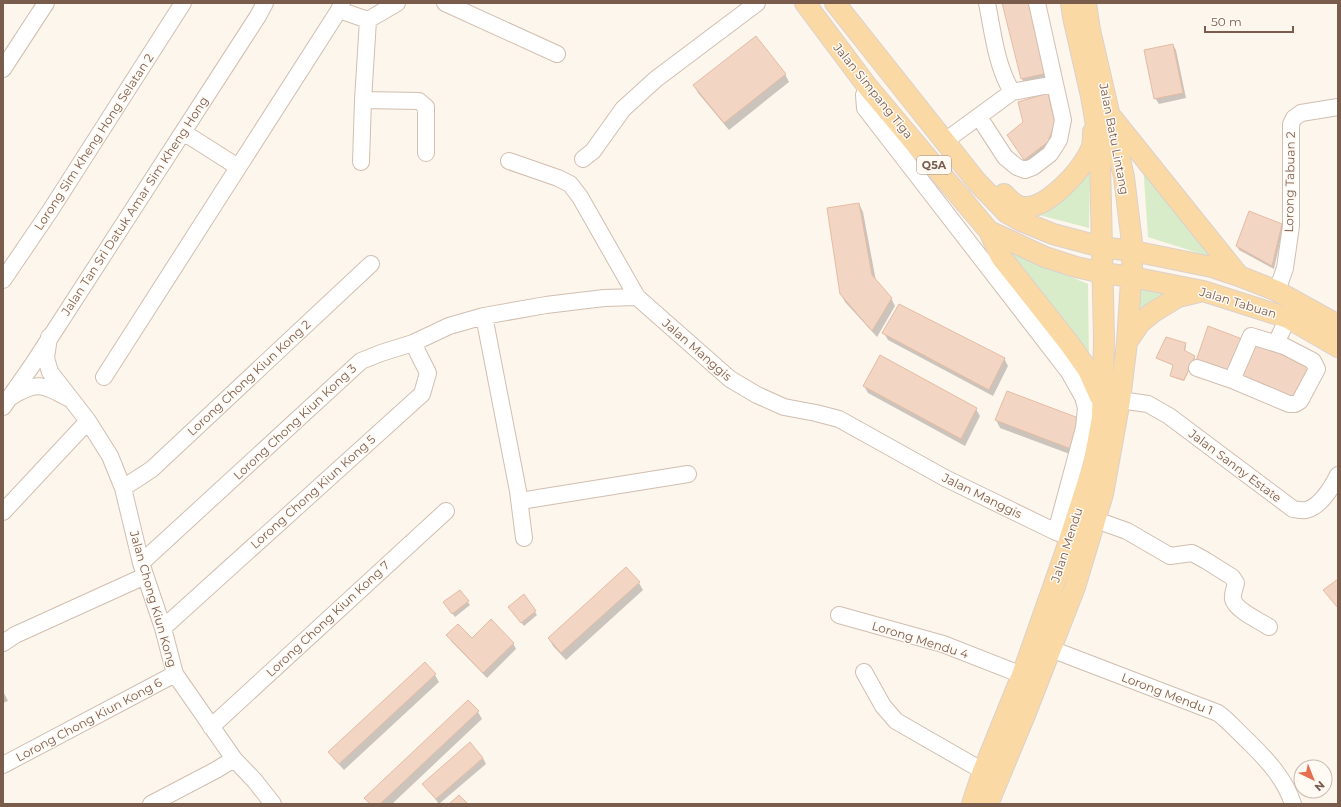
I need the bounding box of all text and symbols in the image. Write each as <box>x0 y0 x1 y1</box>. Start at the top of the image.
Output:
scale bar <box>1205 8 1293 34</box>
text: 50 m <box>1211 14 1242 29</box>
street label: Jalan Simpang Tiga <box>830 39 916 141</box>
street label: Lorong Sim Kheng Hong Selatan 2 <box>31 50 156 233</box>
street label: Jalan Batu Lintang <box>1096 81 1133 196</box>
street label: Jalan Tan Sri Datuk Amar Sim Kheng Hong <box>57 93 211 319</box>
street label: Lorong Tabuan 2 <box>1281 131 1298 233</box>
road number: Q5A <box>917 156 951 174</box>
street label: Jalan Tabuan <box>1197 283 1278 321</box>
street label: Jalan Manggis <box>659 315 735 384</box>
street label: Lorong Chong Kiun Kong 2 <box>184 316 313 439</box>
street label: Lorong Chong Kiun Kong 3 <box>230 360 360 483</box>
street label: Jalan Sanny Estate <box>1185 425 1285 505</box>
street label: Lorong Chong Kiun Kong 5 <box>247 431 378 552</box>
street label: Jalan Manggis <box>939 469 1025 521</box>
street label: Jalan Mendu <box>1047 506 1086 585</box>
street label: Jalan Chong Kiun Kong <box>126 528 180 669</box>
street label: Lorong Chong Kiun Kong 7 <box>263 558 392 680</box>
street label: Lorong Mendu 4 <box>870 618 970 661</box>
street label: Lorong Mendu 1 <box>1119 669 1215 718</box>
street label: Lorong Chong Kiun Kong 6 <box>13 675 164 765</box>
north arrow <box>1293 759 1333 799</box>
text: N <box>1312 778 1328 794</box>

